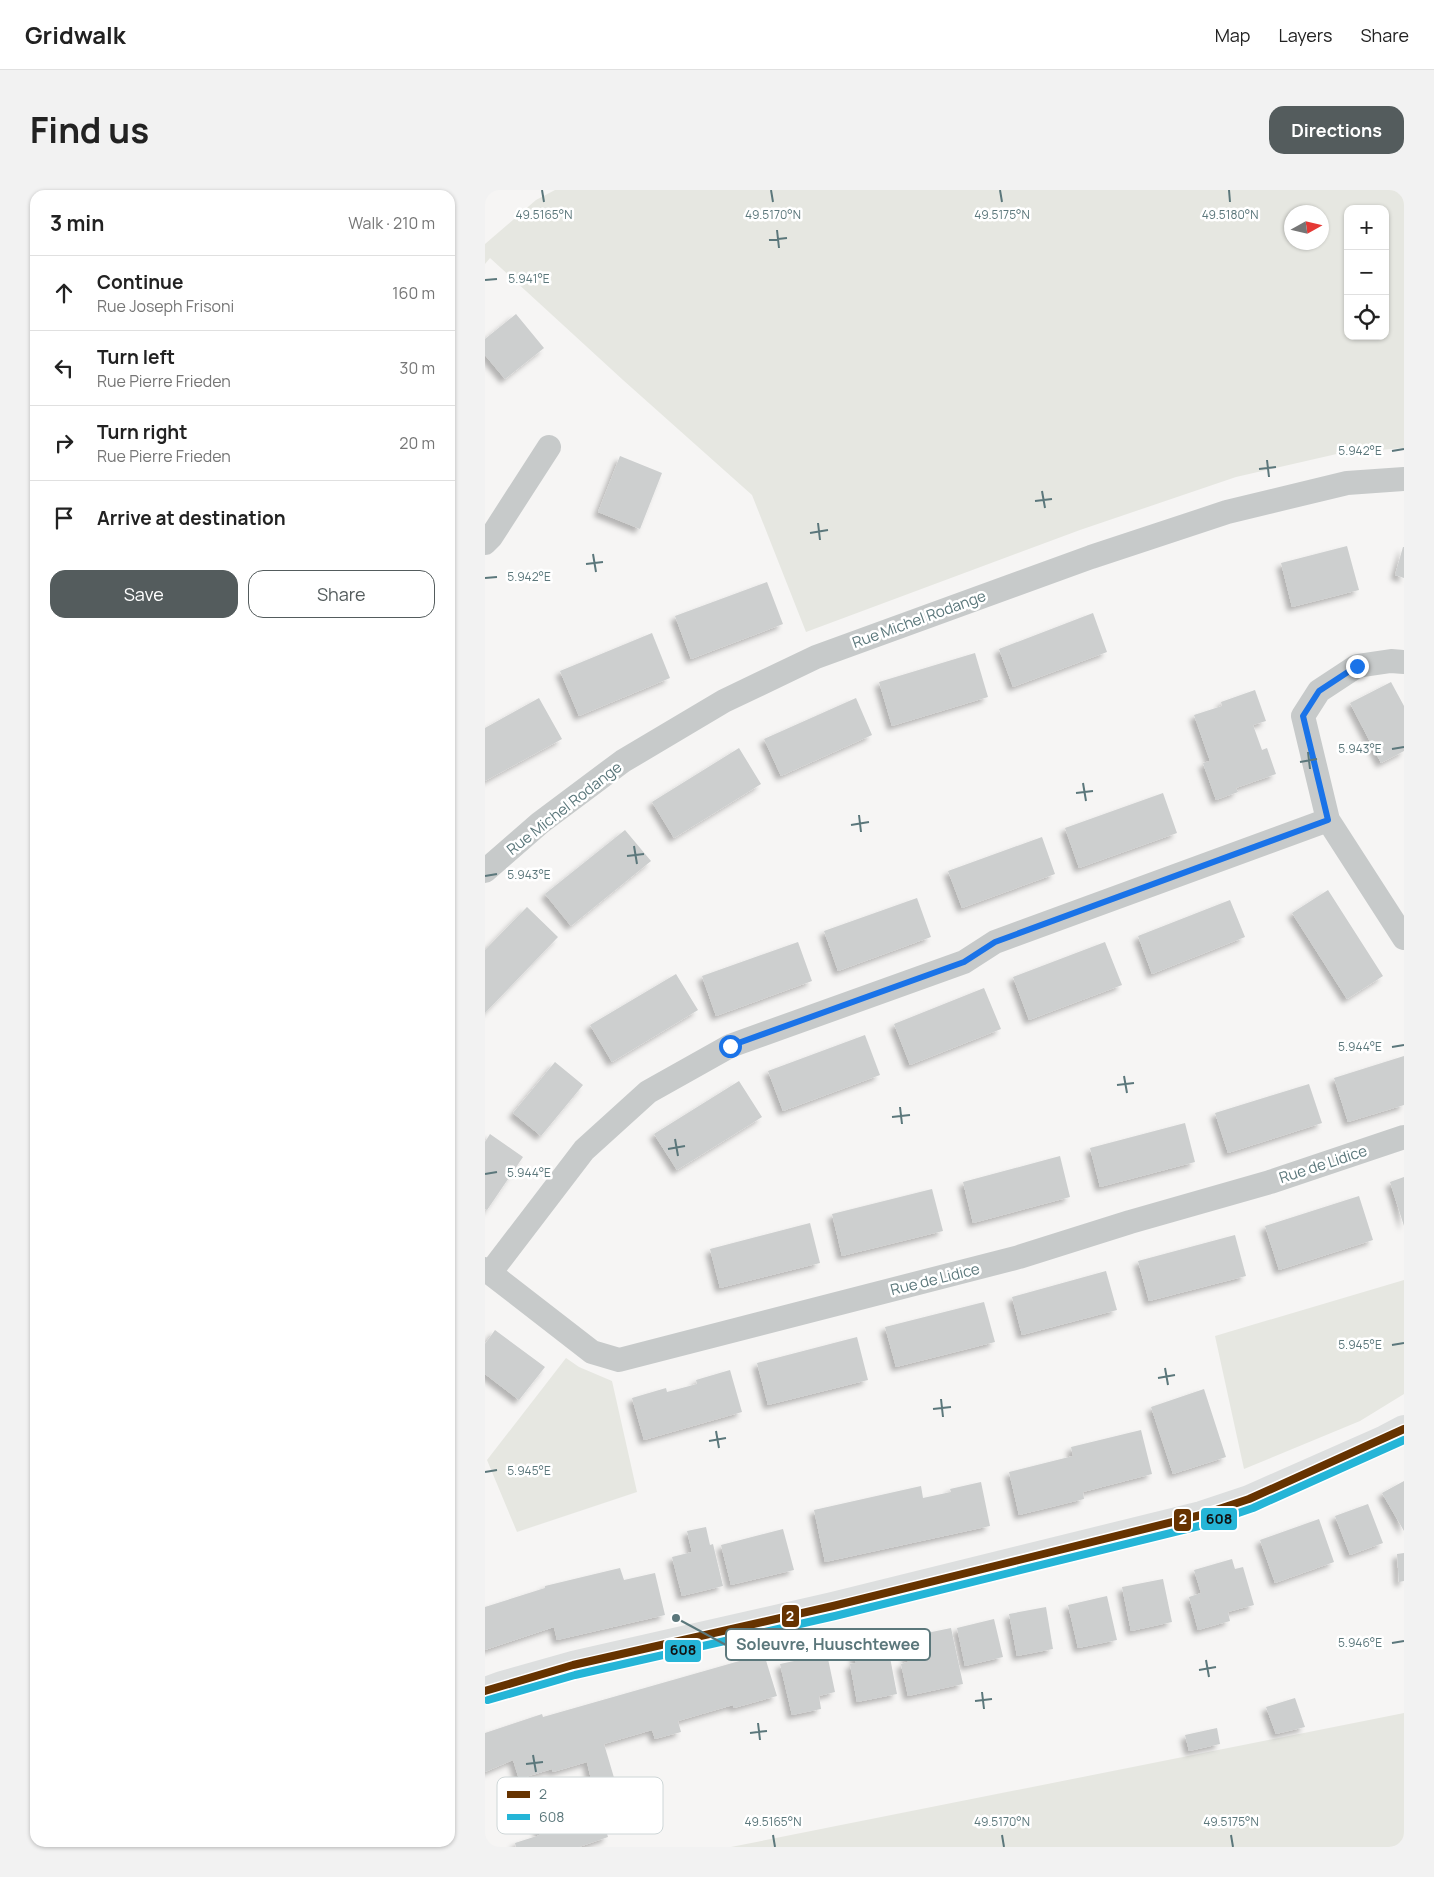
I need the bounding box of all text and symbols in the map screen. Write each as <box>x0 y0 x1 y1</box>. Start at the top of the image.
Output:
text: Gridwalk <box>25 18 126 51</box>
text: Map <box>1215 23 1250 47</box>
text: Layers <box>1278 23 1332 47</box>
text: Share <box>1360 23 1409 47</box>
text: Find us <box>30 106 149 154</box>
button: Directions <box>1269 106 1404 154</box>
north arrow <box>1284 205 1329 250</box>
map controls <box>1344 205 1389 340</box>
button: + <box>1344 205 1389 250</box>
text: 49.5165°N <box>516 206 572 223</box>
text: 49.5170°N <box>745 206 801 223</box>
text: 49.5175°N <box>974 206 1030 223</box>
text: 49.5180°N <box>1202 206 1258 223</box>
text: 3 min <box>50 209 104 237</box>
text: Walk · 210 m <box>348 212 435 234</box>
button: − <box>1344 250 1389 295</box>
text: Continue <box>97 269 183 295</box>
text: 5.941°E <box>508 270 550 287</box>
icon: ahead <box>50 279 78 307</box>
text: 160 m <box>392 282 435 304</box>
text: Rue Joseph Frisoni <box>97 295 234 317</box>
button: locate <box>1344 295 1389 340</box>
text: Turn left <box>97 344 175 370</box>
icon: left <box>50 354 78 382</box>
text: 30 m <box>400 357 435 379</box>
text: Rue Pierre Frieden <box>97 370 231 392</box>
text: Turn right <box>97 419 187 445</box>
icon: right <box>50 429 78 457</box>
text: 20 m <box>399 432 435 454</box>
text: 5.942°E <box>1338 442 1382 459</box>
text: Rue Pierre Frieden <box>97 445 231 467</box>
icon: arrive <box>50 504 78 532</box>
text: Arrive at destination <box>97 505 286 531</box>
text: 5.942°E <box>507 568 551 585</box>
button: Save <box>50 570 238 618</box>
button: Share <box>248 570 435 618</box>
street label: Rue Michel Rodange <box>849 585 989 653</box>
route end <box>1346 655 1369 678</box>
text: 5.943°E <box>1338 740 1382 757</box>
street label: Rue Michel Rodange <box>502 756 626 860</box>
text: 5.943°E <box>507 866 551 883</box>
route start <box>719 1035 742 1058</box>
text: 5.944°E <box>1338 1038 1382 1055</box>
street label: Rue de Lidice <box>1276 1140 1370 1188</box>
text: 5.944°E <box>507 1164 551 1181</box>
street label: Rue de Lidice <box>888 1258 982 1300</box>
text: 5.945°E <box>1338 1336 1382 1353</box>
text: 5.945°E <box>507 1462 551 1479</box>
line badge: 608 <box>1200 1507 1238 1531</box>
line badge: 2 <box>1173 1508 1192 1532</box>
text: 2 <box>1179 1509 1187 1528</box>
text: 608 <box>1206 1509 1232 1528</box>
line badge: 2 <box>781 1604 800 1628</box>
text: 2 <box>786 1606 794 1625</box>
callout: Soleuvre, Huuschtewee <box>726 1629 930 1660</box>
text: Soleuvre, Huuschtewee <box>736 1633 920 1655</box>
text: 5.946°E <box>1338 1634 1382 1651</box>
line badge: 608 <box>664 1639 702 1663</box>
text: 608 <box>670 1640 696 1659</box>
legend <box>497 1777 663 1834</box>
text: 2 <box>539 1784 547 1803</box>
text: 608 <box>539 1807 564 1826</box>
text: 49.5165°N <box>745 1813 801 1830</box>
text: 49.5170°N <box>974 1813 1030 1830</box>
text: 49.5175°N <box>1203 1813 1259 1830</box>

